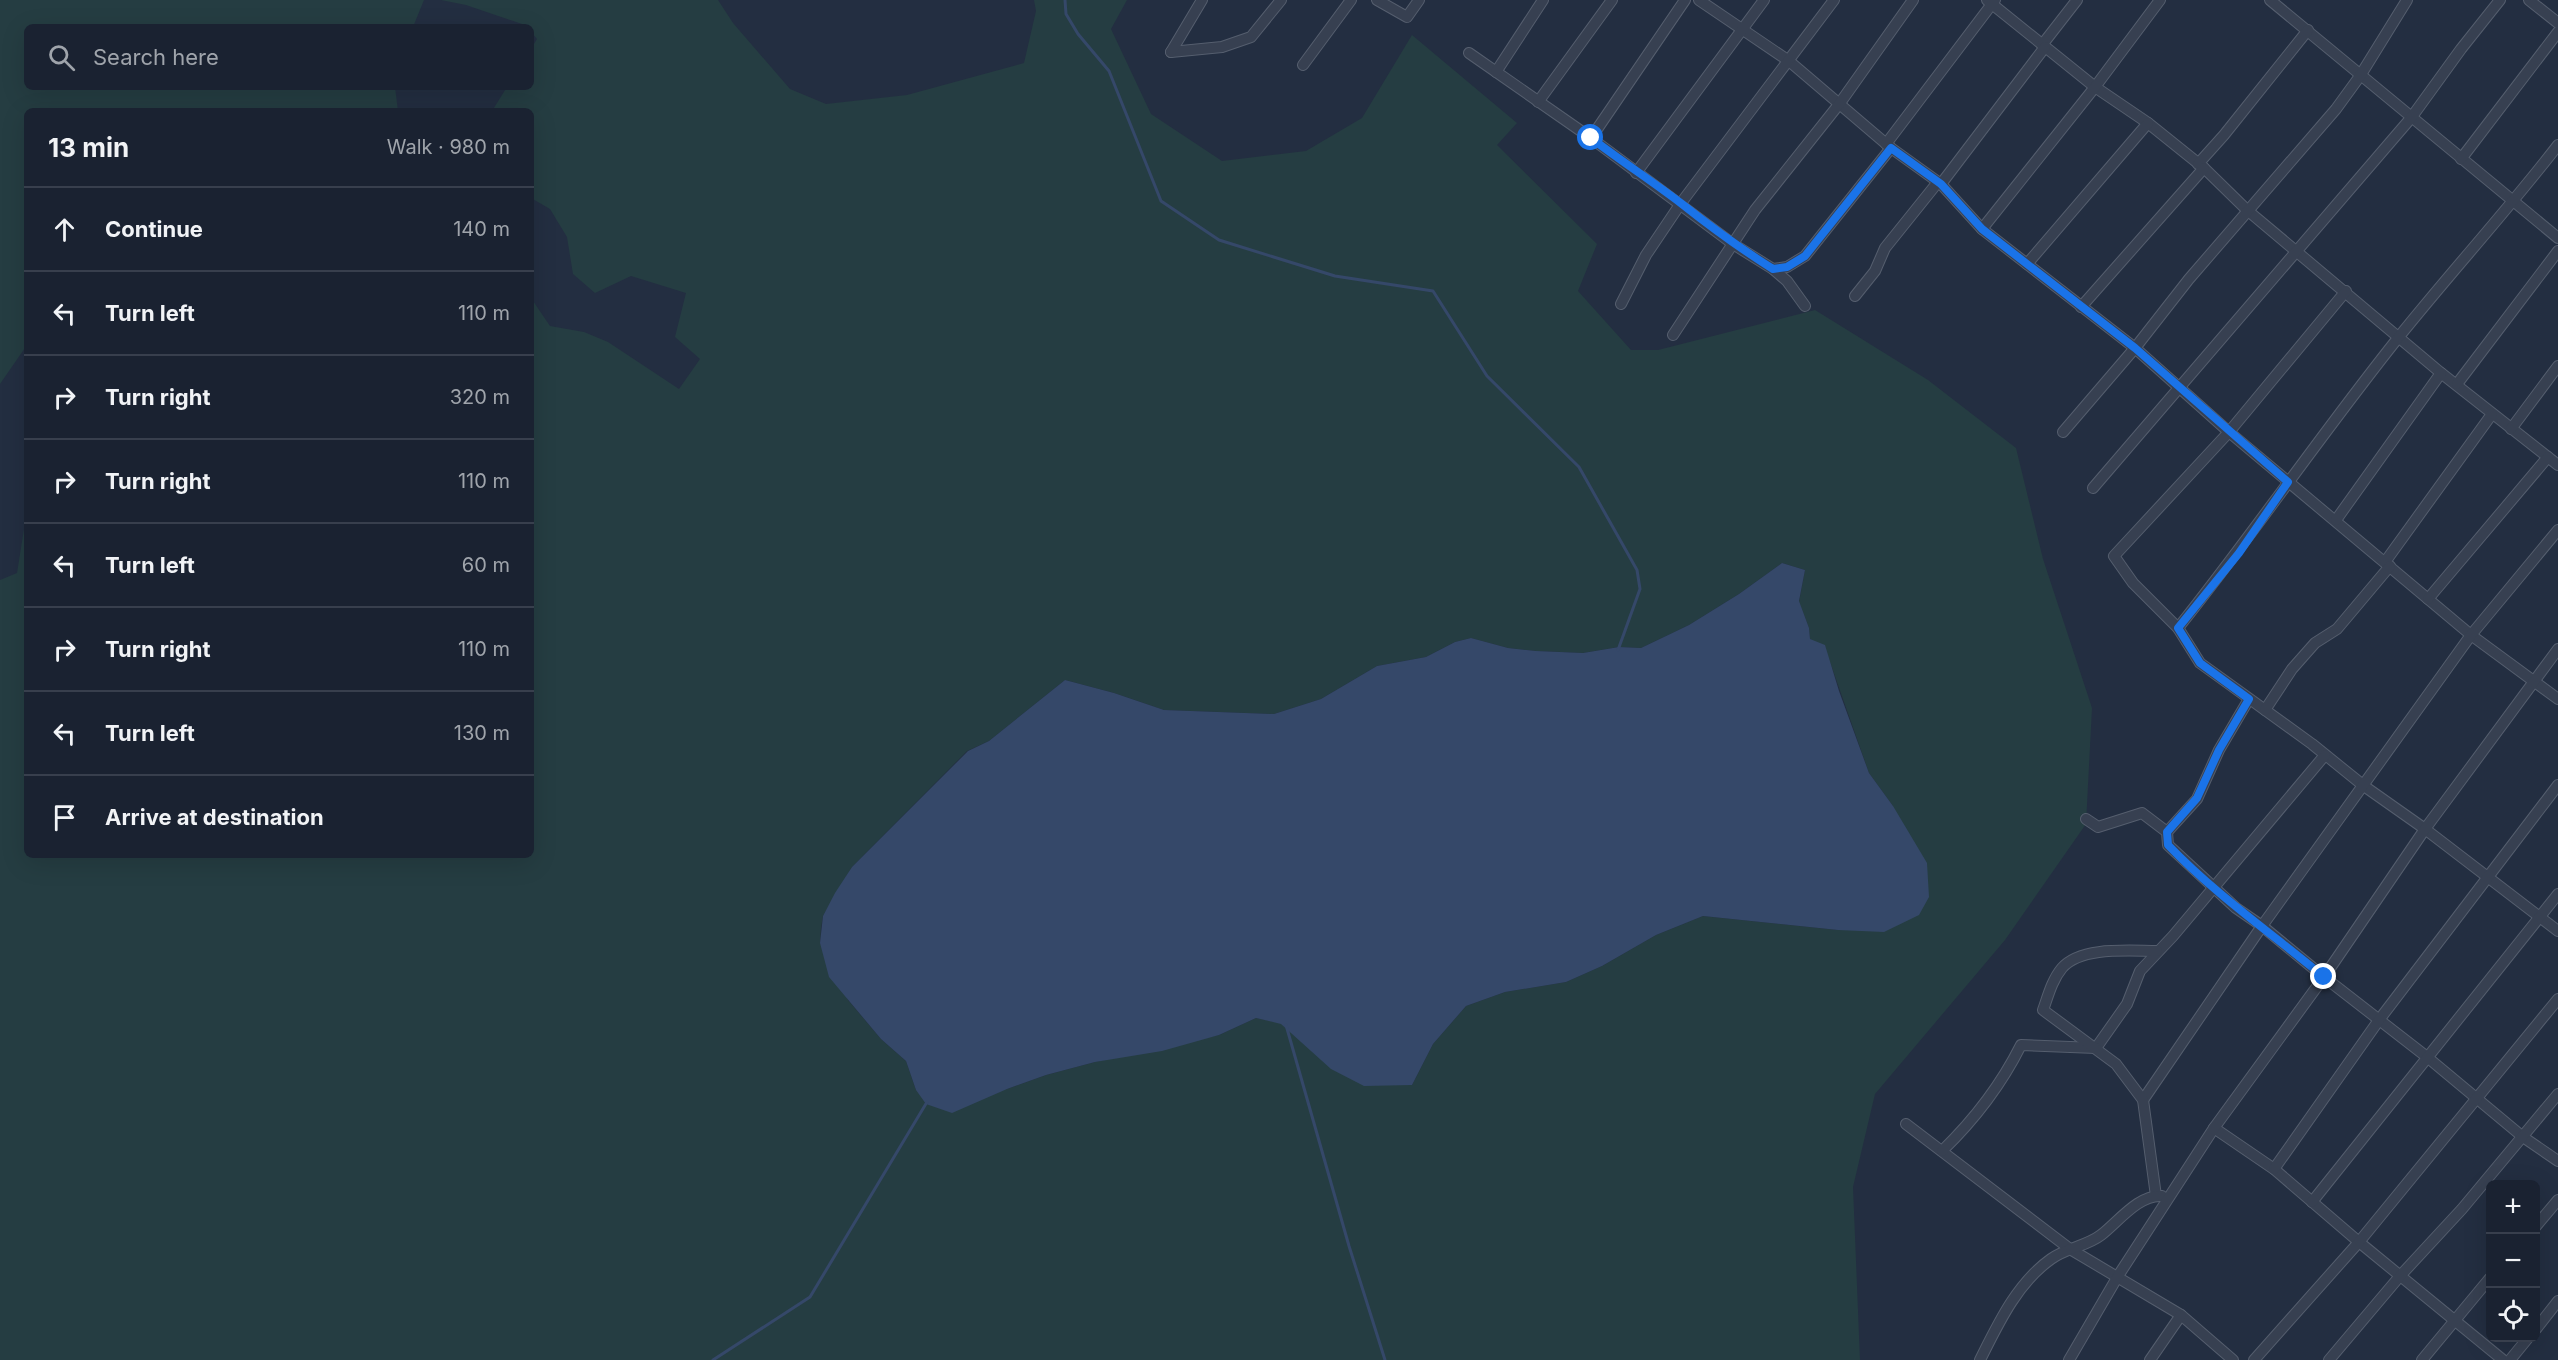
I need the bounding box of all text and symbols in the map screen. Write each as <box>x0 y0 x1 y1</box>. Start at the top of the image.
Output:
search box <box>24 24 534 90</box>
icon: search <box>45 41 78 74</box>
text: Search here <box>93 44 219 70</box>
route start <box>1577 124 1603 150</box>
text: 13 min <box>48 132 129 163</box>
text: Walk · 980 m <box>387 135 510 159</box>
icon: ahead <box>48 213 81 246</box>
text: Continue <box>105 216 203 242</box>
text: 140 m <box>453 217 510 241</box>
icon: left <box>48 297 81 330</box>
text: Turn left <box>105 300 195 326</box>
text: 110 m <box>458 301 510 325</box>
icon: right <box>48 381 81 414</box>
text: Turn right <box>105 384 211 410</box>
text: 320 m <box>450 385 510 409</box>
icon: right <box>48 465 81 498</box>
text: Turn right <box>105 468 211 494</box>
text: 110 m <box>458 469 510 493</box>
icon: left <box>48 549 81 582</box>
text: Turn left <box>105 552 195 578</box>
text: 60 m <box>462 553 510 577</box>
icon: right <box>48 633 81 666</box>
text: Turn right <box>105 636 211 662</box>
text: 110 m <box>458 637 510 661</box>
icon: left <box>48 717 81 750</box>
text: Turn left <box>105 720 195 746</box>
text: 130 m <box>454 721 510 745</box>
icon: arrive <box>48 801 81 834</box>
text: Arrive at destination <box>105 804 324 830</box>
route end <box>2310 963 2336 989</box>
map controls <box>2486 1180 2540 1342</box>
button: + <box>2486 1180 2540 1234</box>
button: − <box>2486 1234 2540 1288</box>
button: locate <box>2486 1288 2540 1342</box>

